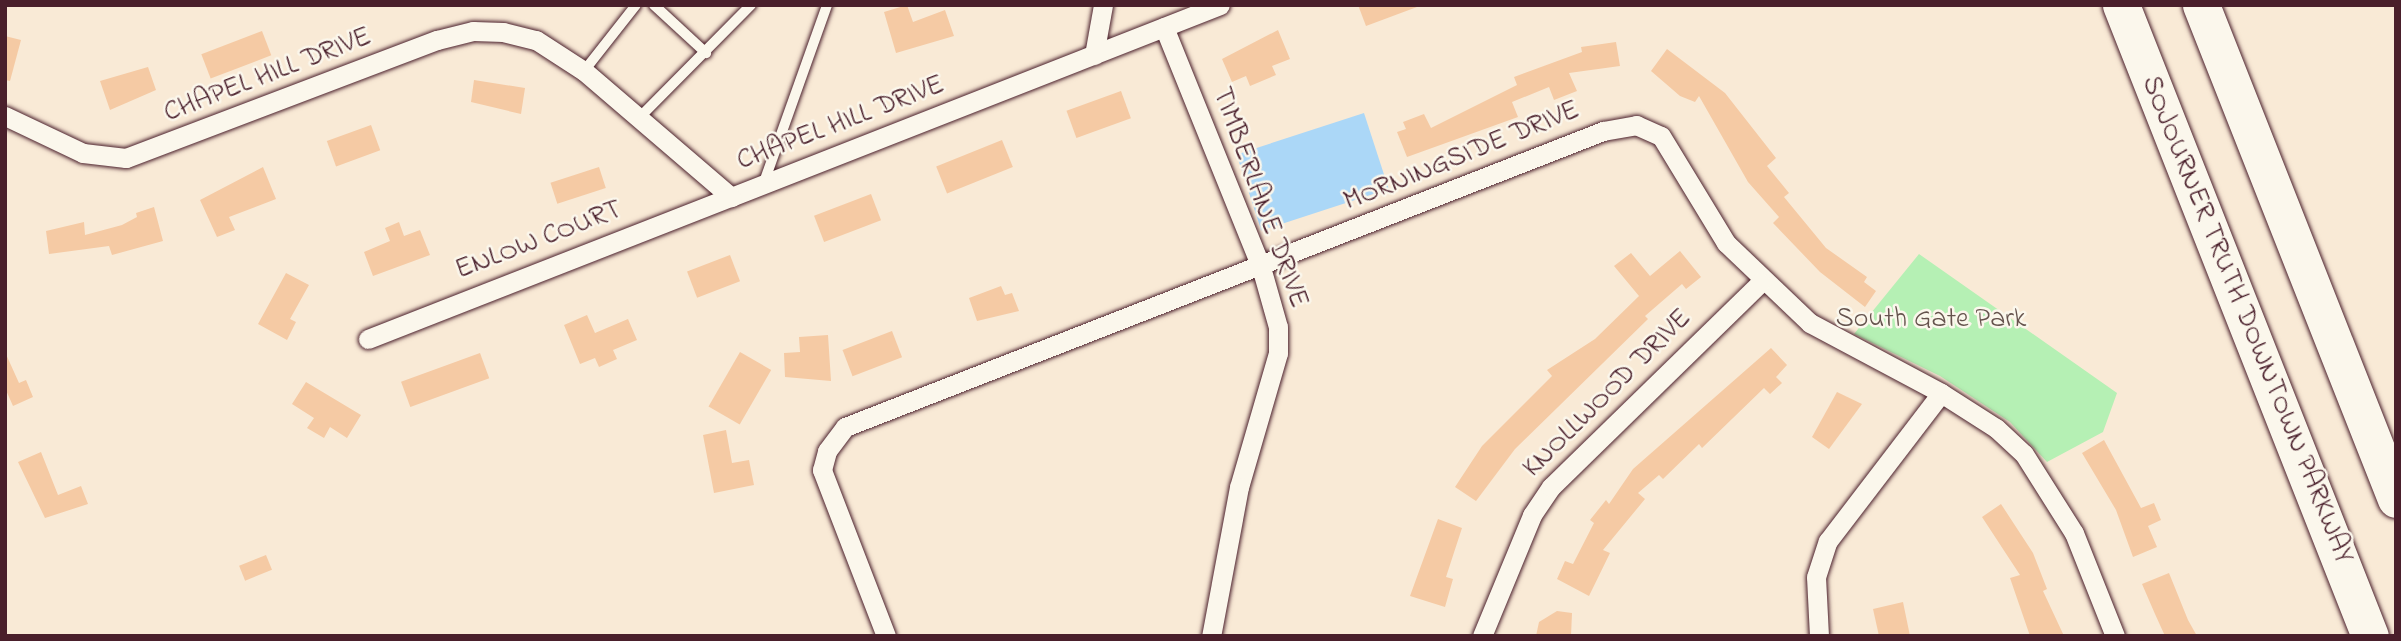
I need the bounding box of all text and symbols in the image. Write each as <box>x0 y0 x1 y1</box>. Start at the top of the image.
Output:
street label: CHAPEL HILL DRIVE <box>160 21 376 131</box>
street label: CHAPEL HILL DRIVE <box>733 69 949 179</box>
street label: SOJOURNER TRUTH DOWNTOWN PARKWAY <box>2133 71 2359 569</box>
street label: TIMBERLANE DRIVE <box>1203 83 1315 313</box>
street label: MORNINGSIDE DRIVE <box>1339 94 1585 220</box>
street label: ENLOW COURT <box>451 194 627 288</box>
street label: KNOLLWOOD DRIVE <box>1517 303 1699 485</box>
park label: South Gate Park <box>1836 303 2026 337</box>

